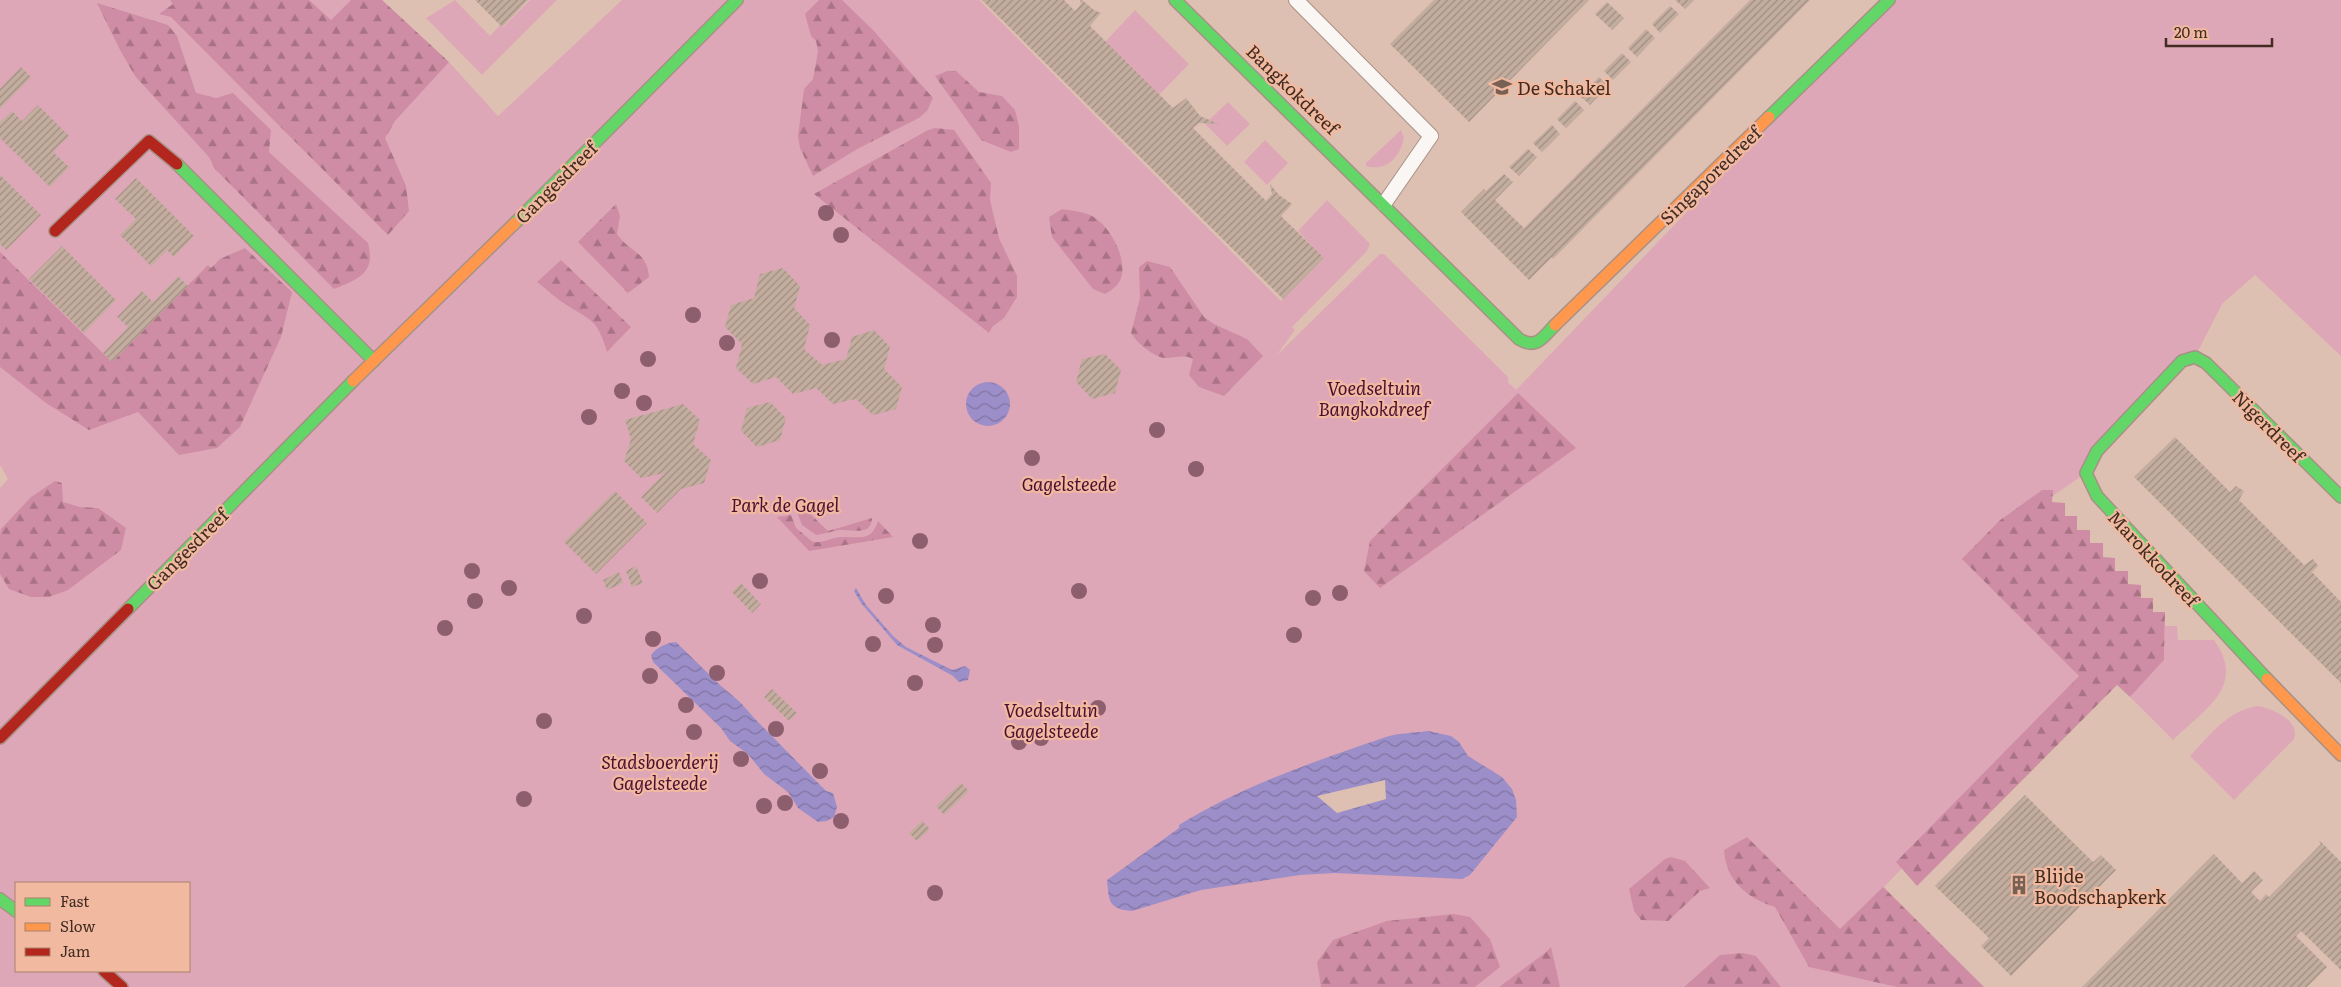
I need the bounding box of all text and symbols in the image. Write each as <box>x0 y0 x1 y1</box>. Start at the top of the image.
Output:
scale bar <box>2166 15 2272 47</box>
text: 20 m <box>2174 20 2208 43</box>
street label: Bangkokdreef <box>1240 38 1347 142</box>
place label: De Schakel <box>1517 74 1611 101</box>
school or university icon: De Schakel <box>1491 76 1513 98</box>
street label: Singaporedreef <box>1653 118 1768 231</box>
street label: Gangesdreef <box>509 133 605 229</box>
park label: Voedseltuin Bangkokdreef <box>1318 374 1432 422</box>
street label: Nigerdreef <box>2227 384 2313 470</box>
park label: Gagelsteede <box>1021 470 1117 497</box>
park label: Park de Gagel <box>731 491 840 518</box>
street label: Gangesdreef <box>140 500 236 596</box>
street label: Marokkodreef <box>2102 504 2207 614</box>
park label: Voedseltuin Gagelsteede <box>1003 696 1099 744</box>
park label: Stadsboerderij Gagelsteede <box>601 748 719 796</box>
place label: Blijde Boodschapkerk <box>2034 862 2167 910</box>
building icon: Blijde Boodschapkerk <box>2008 874 2030 896</box>
legend <box>15 882 190 972</box>
text: Fast <box>60 889 89 912</box>
text: Slow <box>60 914 95 937</box>
text: Jam <box>60 939 91 962</box>

